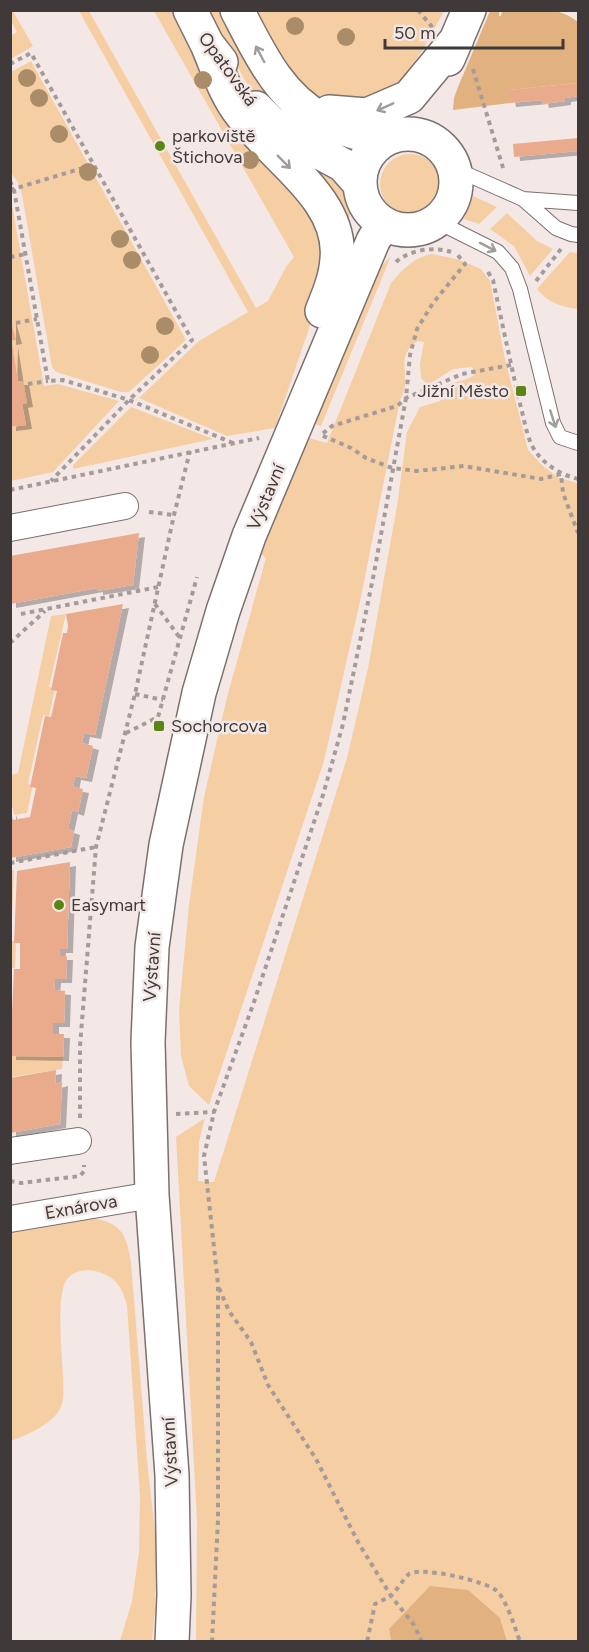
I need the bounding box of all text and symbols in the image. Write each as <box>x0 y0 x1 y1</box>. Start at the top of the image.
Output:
scale bar <box>385 12 564 50</box>
text: 50 m <box>394 22 436 44</box>
street label: Opatovská <box>194 28 262 110</box>
one-way arrow <box>254 46 266 63</box>
one-way arrow <box>377 102 395 113</box>
place label: parkoviště Štichova <box>172 125 255 168</box>
marker: parkoviště Štichova <box>153 139 167 153</box>
one-way arrow <box>276 155 291 169</box>
one-way arrow <box>479 242 497 254</box>
place label: Jižní Město <box>417 380 509 402</box>
marker: Jižní Město <box>514 384 528 398</box>
one-way arrow <box>548 409 559 428</box>
street label: Výstavní <box>242 460 290 533</box>
place label: Sochorcova <box>171 715 267 737</box>
marker: Sochorcova <box>152 719 166 733</box>
place label: Easymart <box>71 894 146 916</box>
marker: Easymart <box>52 898 66 912</box>
street label: Výstavní <box>139 931 165 1003</box>
street label: Exnárova <box>43 1190 119 1224</box>
street label: Výstavní <box>157 1416 183 1487</box>

